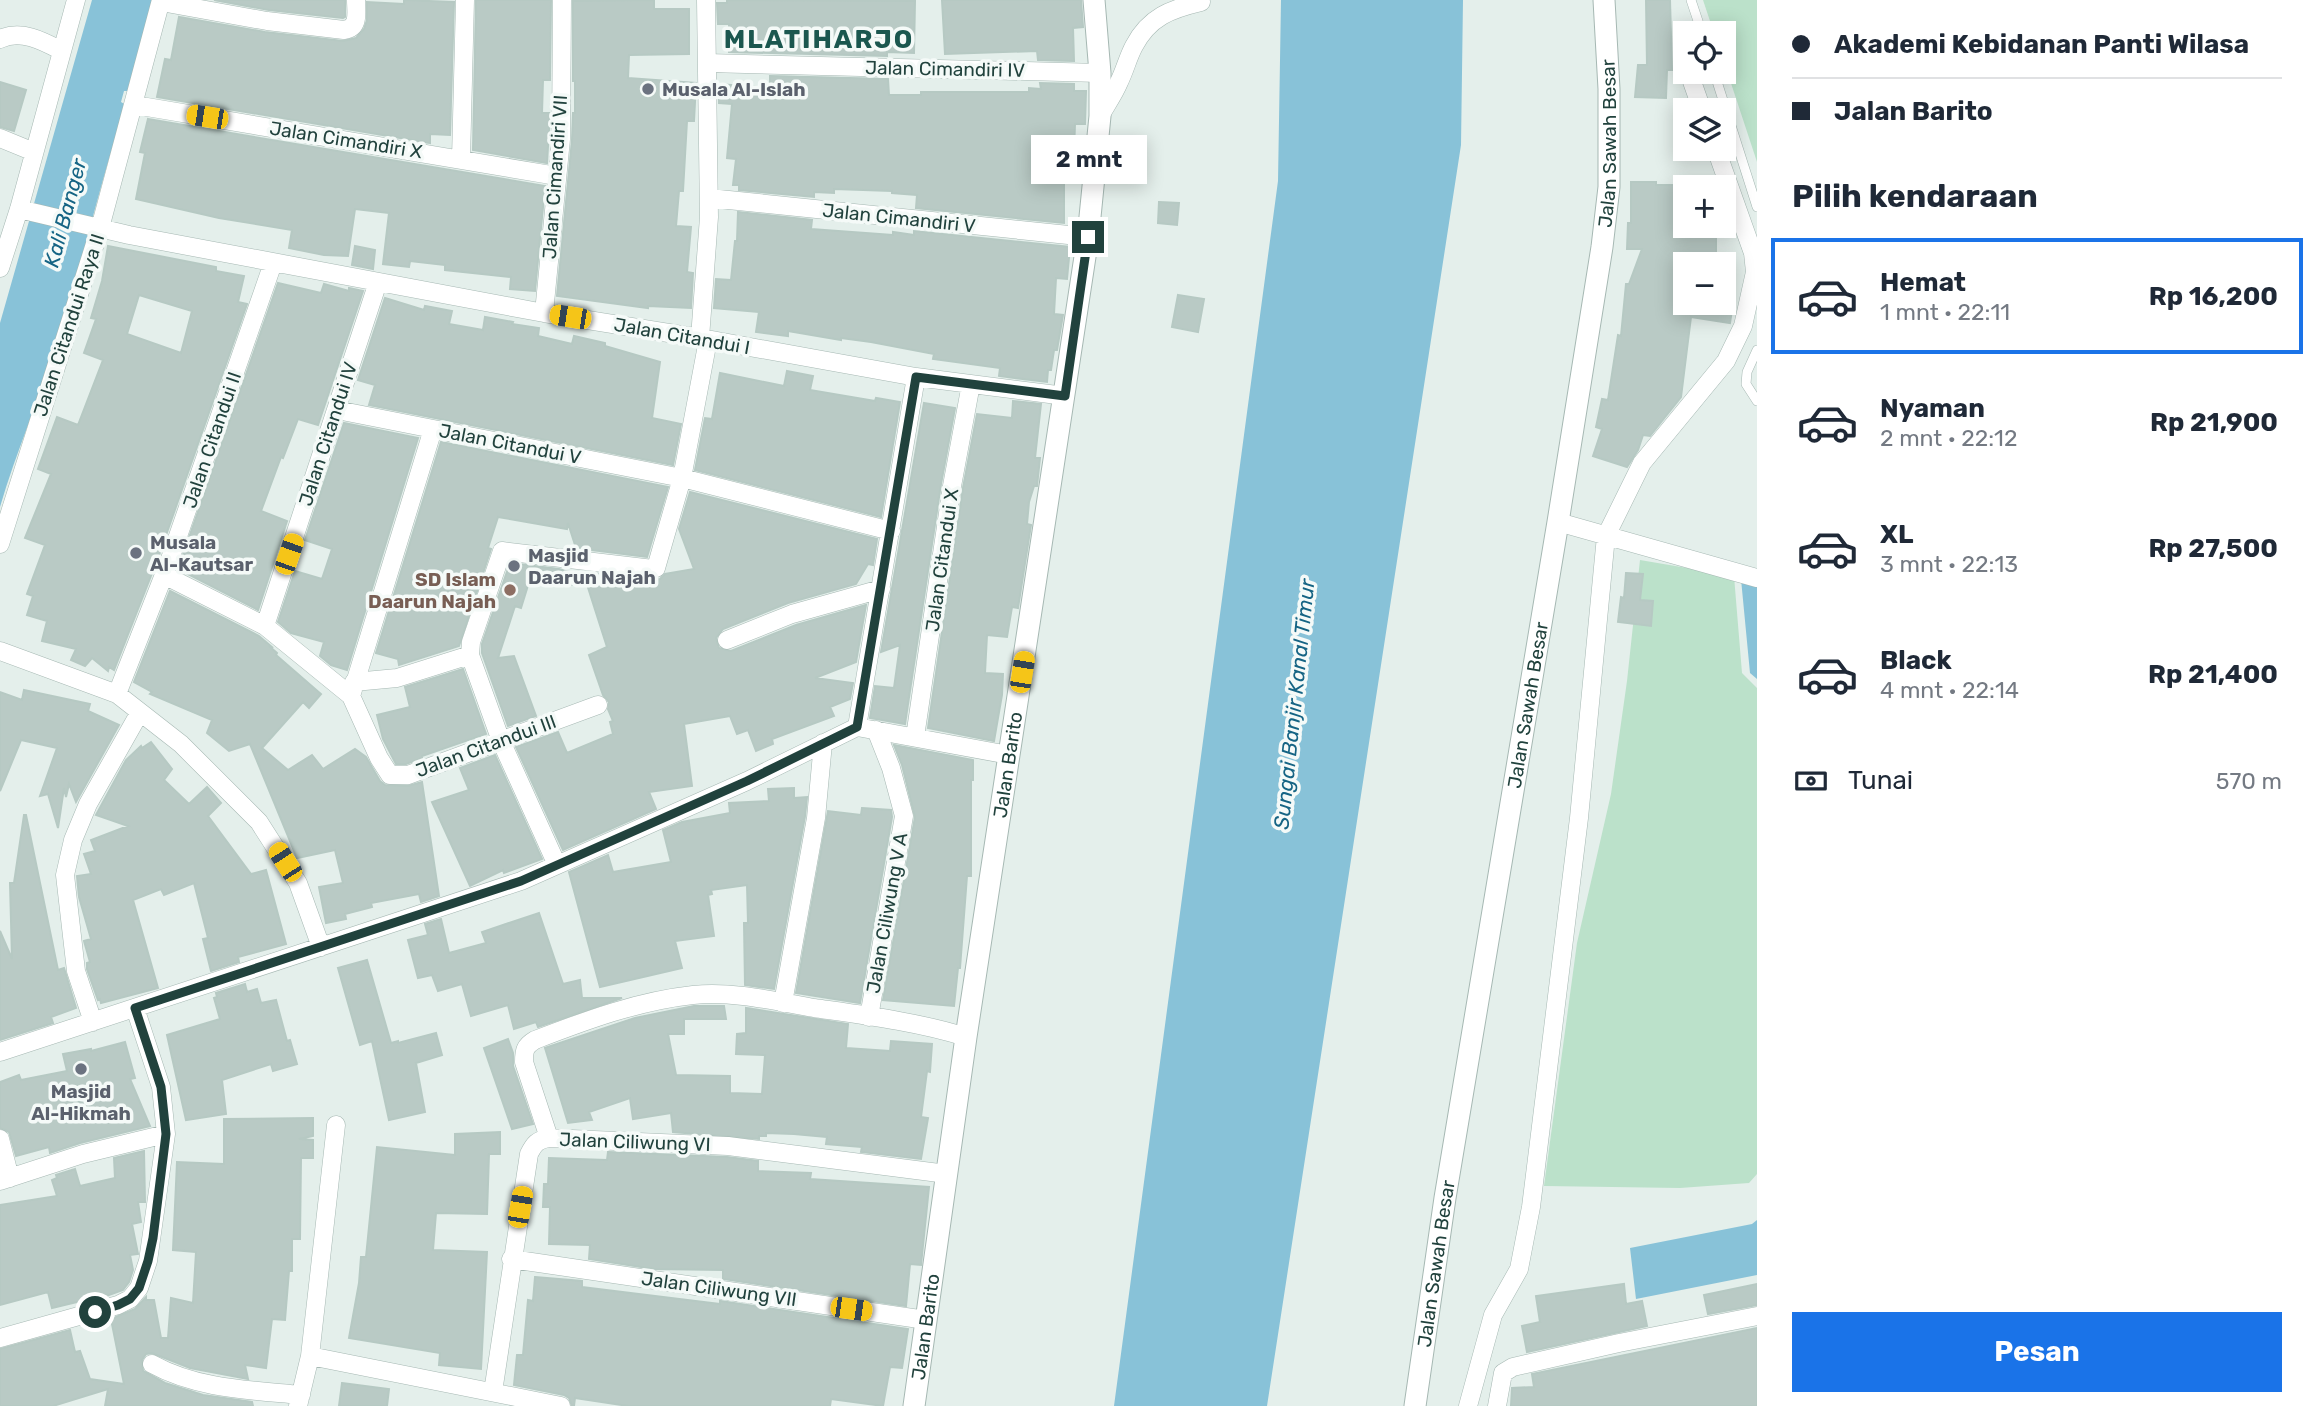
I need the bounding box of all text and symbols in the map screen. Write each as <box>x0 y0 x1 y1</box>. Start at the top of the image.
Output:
map controls <box>1673 21 1736 315</box>
button: locate <box>1673 21 1736 84</box>
district label: MLATIHARJO <box>724 24 914 55</box>
text: Akademi Kebidanan Panti Wilasa <box>1834 29 2249 60</box>
street label: Jalan Cimandiri IV <box>865 56 1025 82</box>
street label: Jalan Sawah Besar <box>1593 58 1621 229</box>
place label: Musala Al-Islah <box>662 78 806 101</box>
marker: Musala Al-Islah <box>640 81 656 97</box>
street label: Jalan Cimandiri VII <box>538 94 572 260</box>
text: Jalan Barito <box>1834 96 1993 127</box>
button: layers <box>1673 98 1736 161</box>
car <box>185 103 230 131</box>
street label: Jalan Cimandiri X <box>268 117 424 163</box>
callout: 2 mnt <box>1030 135 1146 184</box>
text: 2 mnt <box>1056 145 1122 173</box>
water label: Kali Banger <box>38 155 92 270</box>
button: + <box>1673 175 1736 238</box>
text: Pilih kendaraan <box>1792 177 2038 215</box>
street label: Jalan Cimandiri V <box>821 199 977 237</box>
route end <box>1072 221 1104 253</box>
street label: Jalan Citandui Raya II <box>29 231 109 419</box>
button: − <box>1673 252 1736 315</box>
icon: car <box>1796 265 1859 328</box>
text: Hemat <box>1880 267 1966 298</box>
text: Rp 16,200 <box>2149 281 2278 312</box>
text: 1 mnt · 22:11 <box>1880 298 2010 326</box>
car <box>548 303 593 331</box>
street label: Jalan Citandui I <box>612 313 752 359</box>
street label: Jalan Citandui IV <box>294 359 362 509</box>
street label: Jalan Citandui II <box>178 369 246 511</box>
icon: car <box>1796 391 1859 454</box>
text: Nyaman <box>1880 393 1985 424</box>
text: Rp 21,900 <box>2150 407 2278 438</box>
street label: Jalan Citandui V <box>437 419 583 469</box>
text: 2 mnt · 22:12 <box>1880 424 2017 452</box>
street label: Jalan Citandui X <box>921 487 963 633</box>
icon: car <box>1796 517 1859 580</box>
text: XL <box>1880 519 1913 550</box>
place label: Musala Al-Kautsar <box>150 531 253 576</box>
car <box>273 531 306 577</box>
text: Rp 27,500 <box>2148 533 2278 564</box>
place label: Masjid Daarun Najah <box>528 544 656 589</box>
marker: Musala Al-Kautsar <box>128 545 144 561</box>
text: 3 mnt · 22:13 <box>1880 550 2018 578</box>
marker: Masjid Daarun Najah <box>506 558 522 574</box>
place label: SD Islam Daarun Najah <box>368 568 496 613</box>
water label: Sungai Banjir Kanal Timur <box>1268 577 1320 830</box>
marker: SD Islam Daarun Najah <box>502 582 518 598</box>
street label: Jalan Sawah Besar <box>1502 619 1553 790</box>
icon: car <box>1796 643 1859 706</box>
text: Black <box>1880 645 1952 676</box>
car <box>1009 650 1036 694</box>
text: Rp 21,400 <box>2148 659 2278 690</box>
text: 4 mnt · 22:14 <box>1880 676 2019 704</box>
street label: Jalan Citandui III <box>413 710 559 782</box>
street label: Jalan Barito <box>988 710 1027 820</box>
icon: cash <box>1792 762 1830 800</box>
text: Tunai <box>1848 765 1913 796</box>
text: 570 m <box>2216 767 2282 795</box>
street label: Jalan Ciliwung V A <box>862 831 912 995</box>
car <box>265 839 306 885</box>
marker: Masjid Al-Hikmah <box>73 1061 89 1077</box>
place label: Masjid Al-Hikmah <box>31 1080 131 1125</box>
street label: Jalan Ciliwung VI <box>559 1128 711 1156</box>
street label: Jalan Sawah Besar <box>1412 1177 1459 1349</box>
car <box>507 1184 534 1230</box>
street label: Jalan Ciliwung VII <box>640 1267 798 1311</box>
street label: Jalan Barito <box>906 1272 944 1381</box>
route start <box>79 1296 111 1328</box>
car <box>829 1296 874 1322</box>
button: Pesan <box>1792 1312 2282 1392</box>

